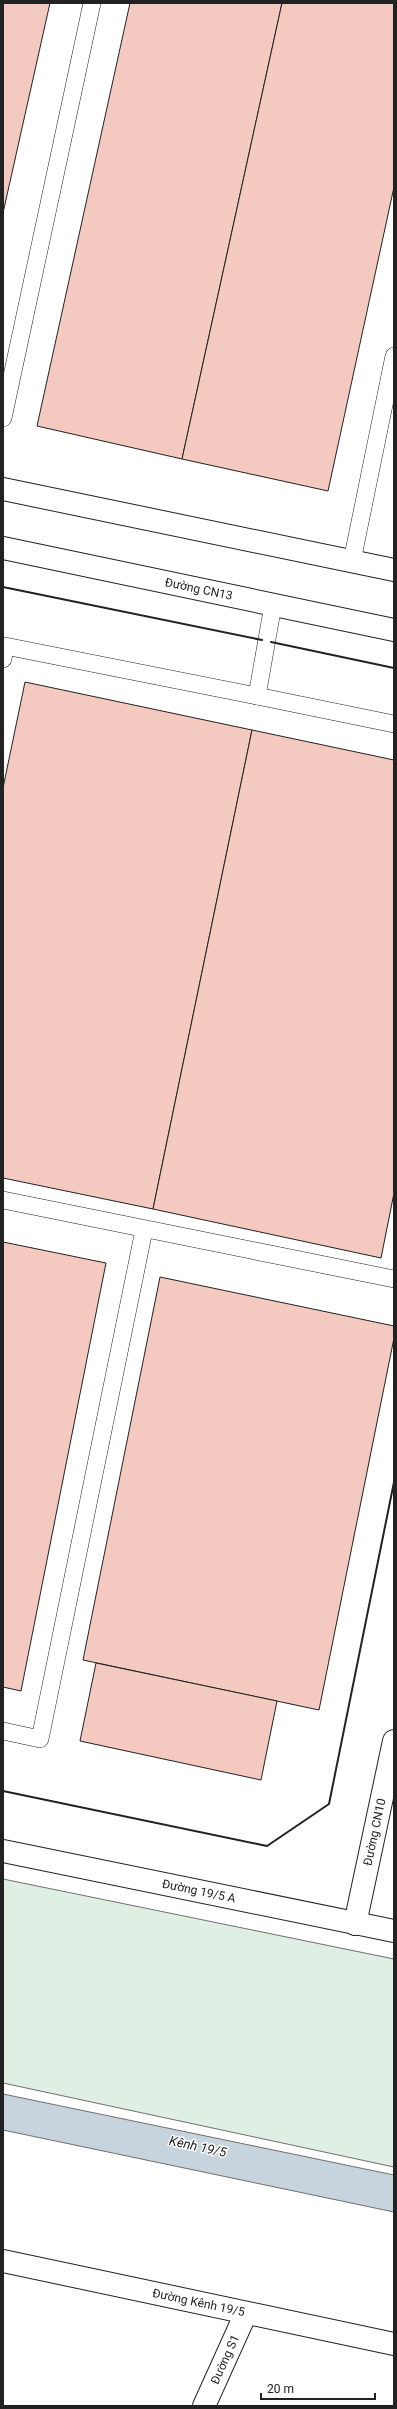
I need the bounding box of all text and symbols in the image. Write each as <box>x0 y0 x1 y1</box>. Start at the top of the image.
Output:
street label: Đường CN13 <box>164 575 234 603</box>
street label: Đường CN10 <box>361 1797 389 1867</box>
street label: Đường 19/5 A <box>161 1877 237 1905</box>
water label: Kênh 19/5 <box>168 2133 229 2160</box>
street label: Đường Kênh 19/5 <box>151 2286 246 2319</box>
street label: Đường S1 <box>208 2333 242 2386</box>
scale bar <box>261 2375 375 2401</box>
text: 20 m <box>267 2382 294 2396</box>

